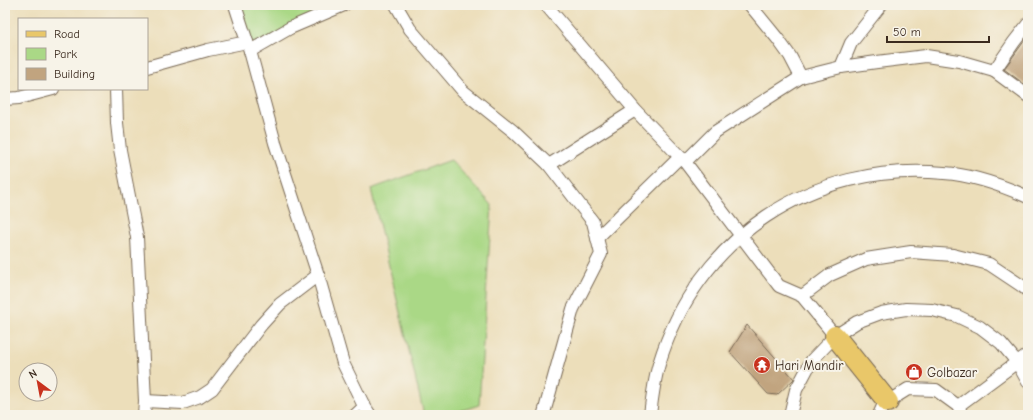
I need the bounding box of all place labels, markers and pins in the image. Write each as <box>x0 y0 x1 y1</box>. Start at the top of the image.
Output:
temple icon: Hari Mandir <box>752 355 772 375</box>
place label: Hari Mandir <box>775 358 844 373</box>
shop icon: Golbazar <box>904 362 924 382</box>
place label: Golbazar <box>927 365 978 380</box>

